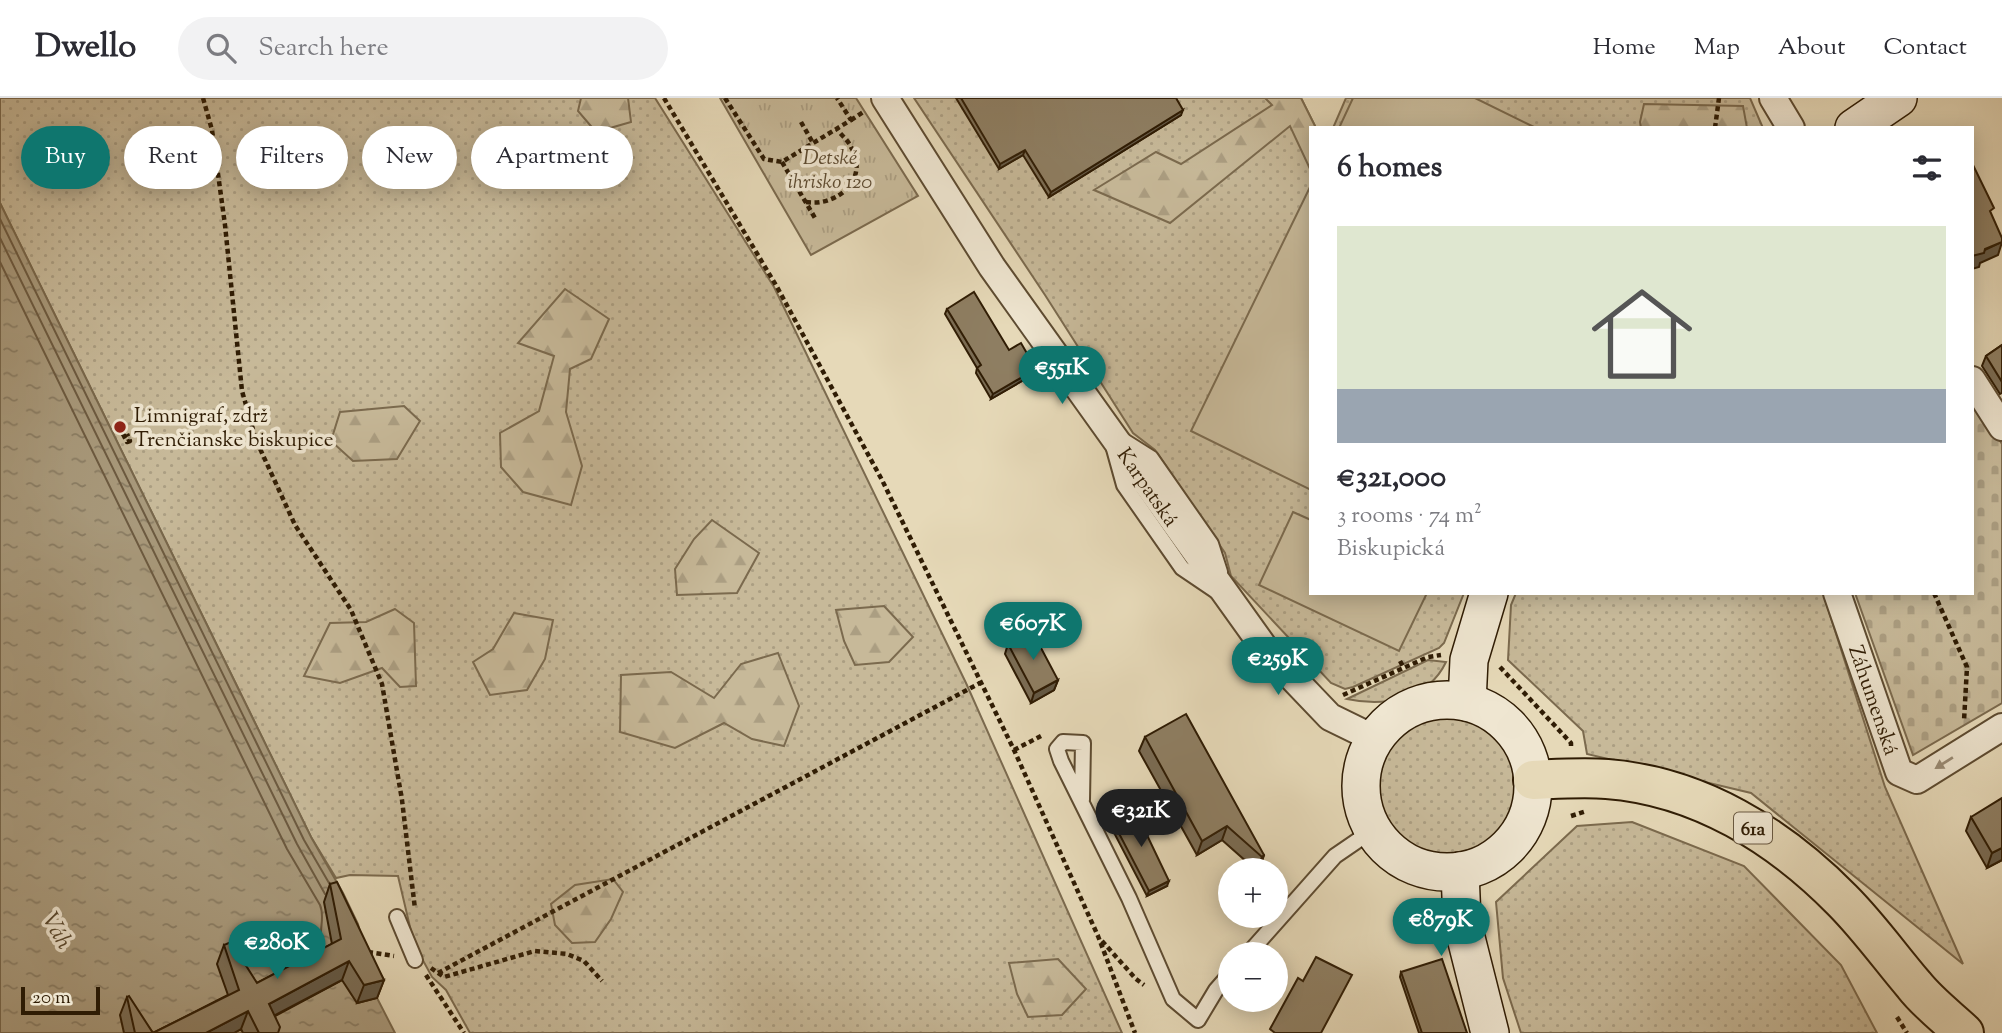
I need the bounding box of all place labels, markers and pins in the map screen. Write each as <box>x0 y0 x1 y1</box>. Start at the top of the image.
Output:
pin: €551K <box>1013 346 1111 406</box>
place label: Limnigraf, zdrž Trenčianske biskupice <box>134 402 334 456</box>
marker: Limnigraf, zdrž Trenčianske biskupice <box>112 419 128 435</box>
pin: €607K <box>984 602 1082 662</box>
pin: €259K <box>1229 638 1327 697</box>
pin: €321K <box>1092 790 1190 849</box>
pin: €879K <box>1392 898 1490 958</box>
pin: €280K <box>228 922 326 981</box>

